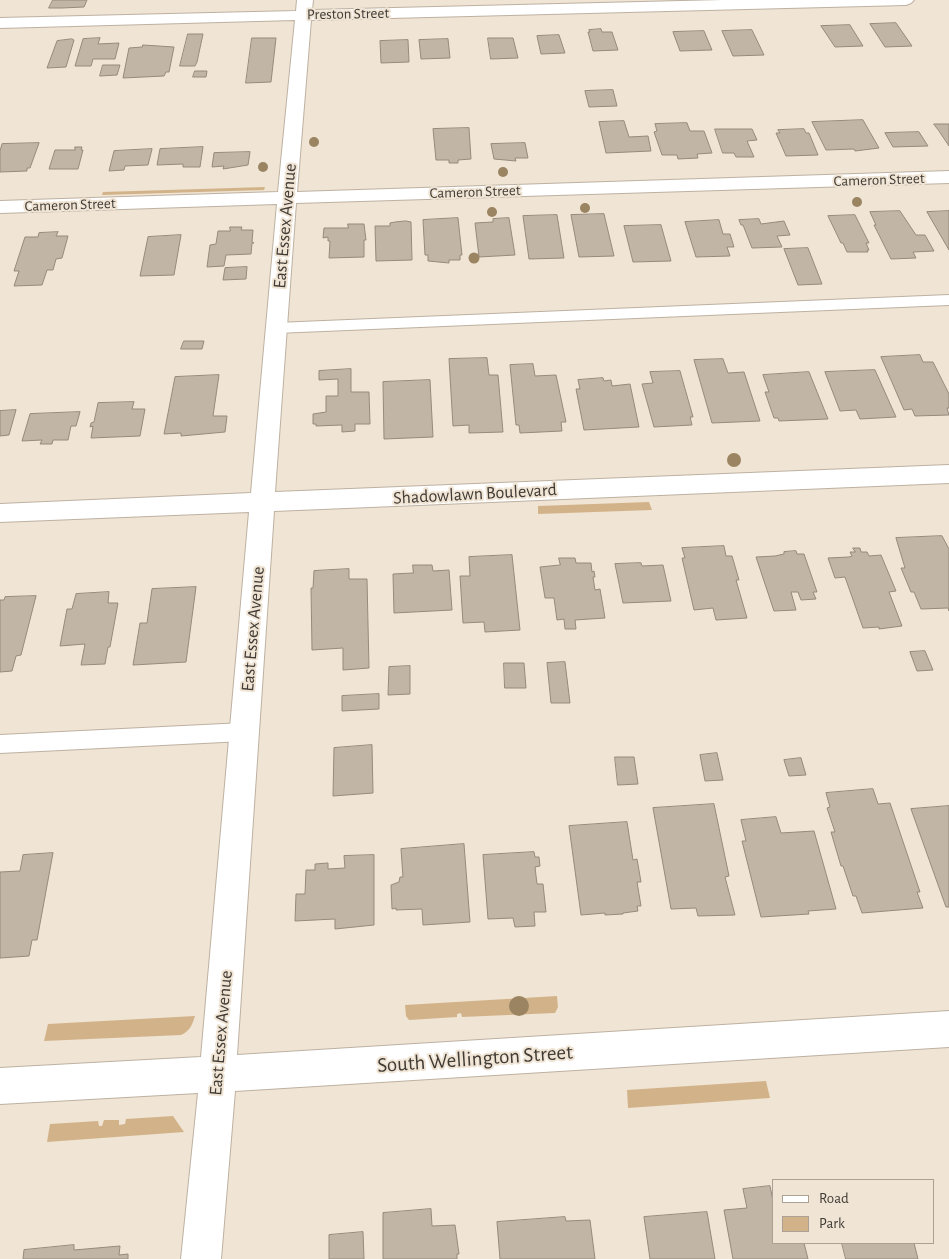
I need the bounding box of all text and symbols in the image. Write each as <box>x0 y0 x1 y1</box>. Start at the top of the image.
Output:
street label: Preston Street <box>307 4 389 24</box>
street label: East Essex Avenue <box>269 163 301 289</box>
street label: Cameron Street <box>833 169 925 191</box>
street label: Cameron Street <box>429 181 521 203</box>
street label: Cameron Street <box>24 194 116 216</box>
street label: Shadowlawn Boulevard <box>393 479 557 509</box>
street label: East Essex Avenue <box>237 566 269 692</box>
street label: East Essex Avenue <box>205 970 237 1096</box>
street label: South Wellington Street <box>376 1040 574 1078</box>
legend <box>772 1179 934 1244</box>
text: Road <box>819 1191 849 1206</box>
text: Park <box>819 1216 845 1231</box>

